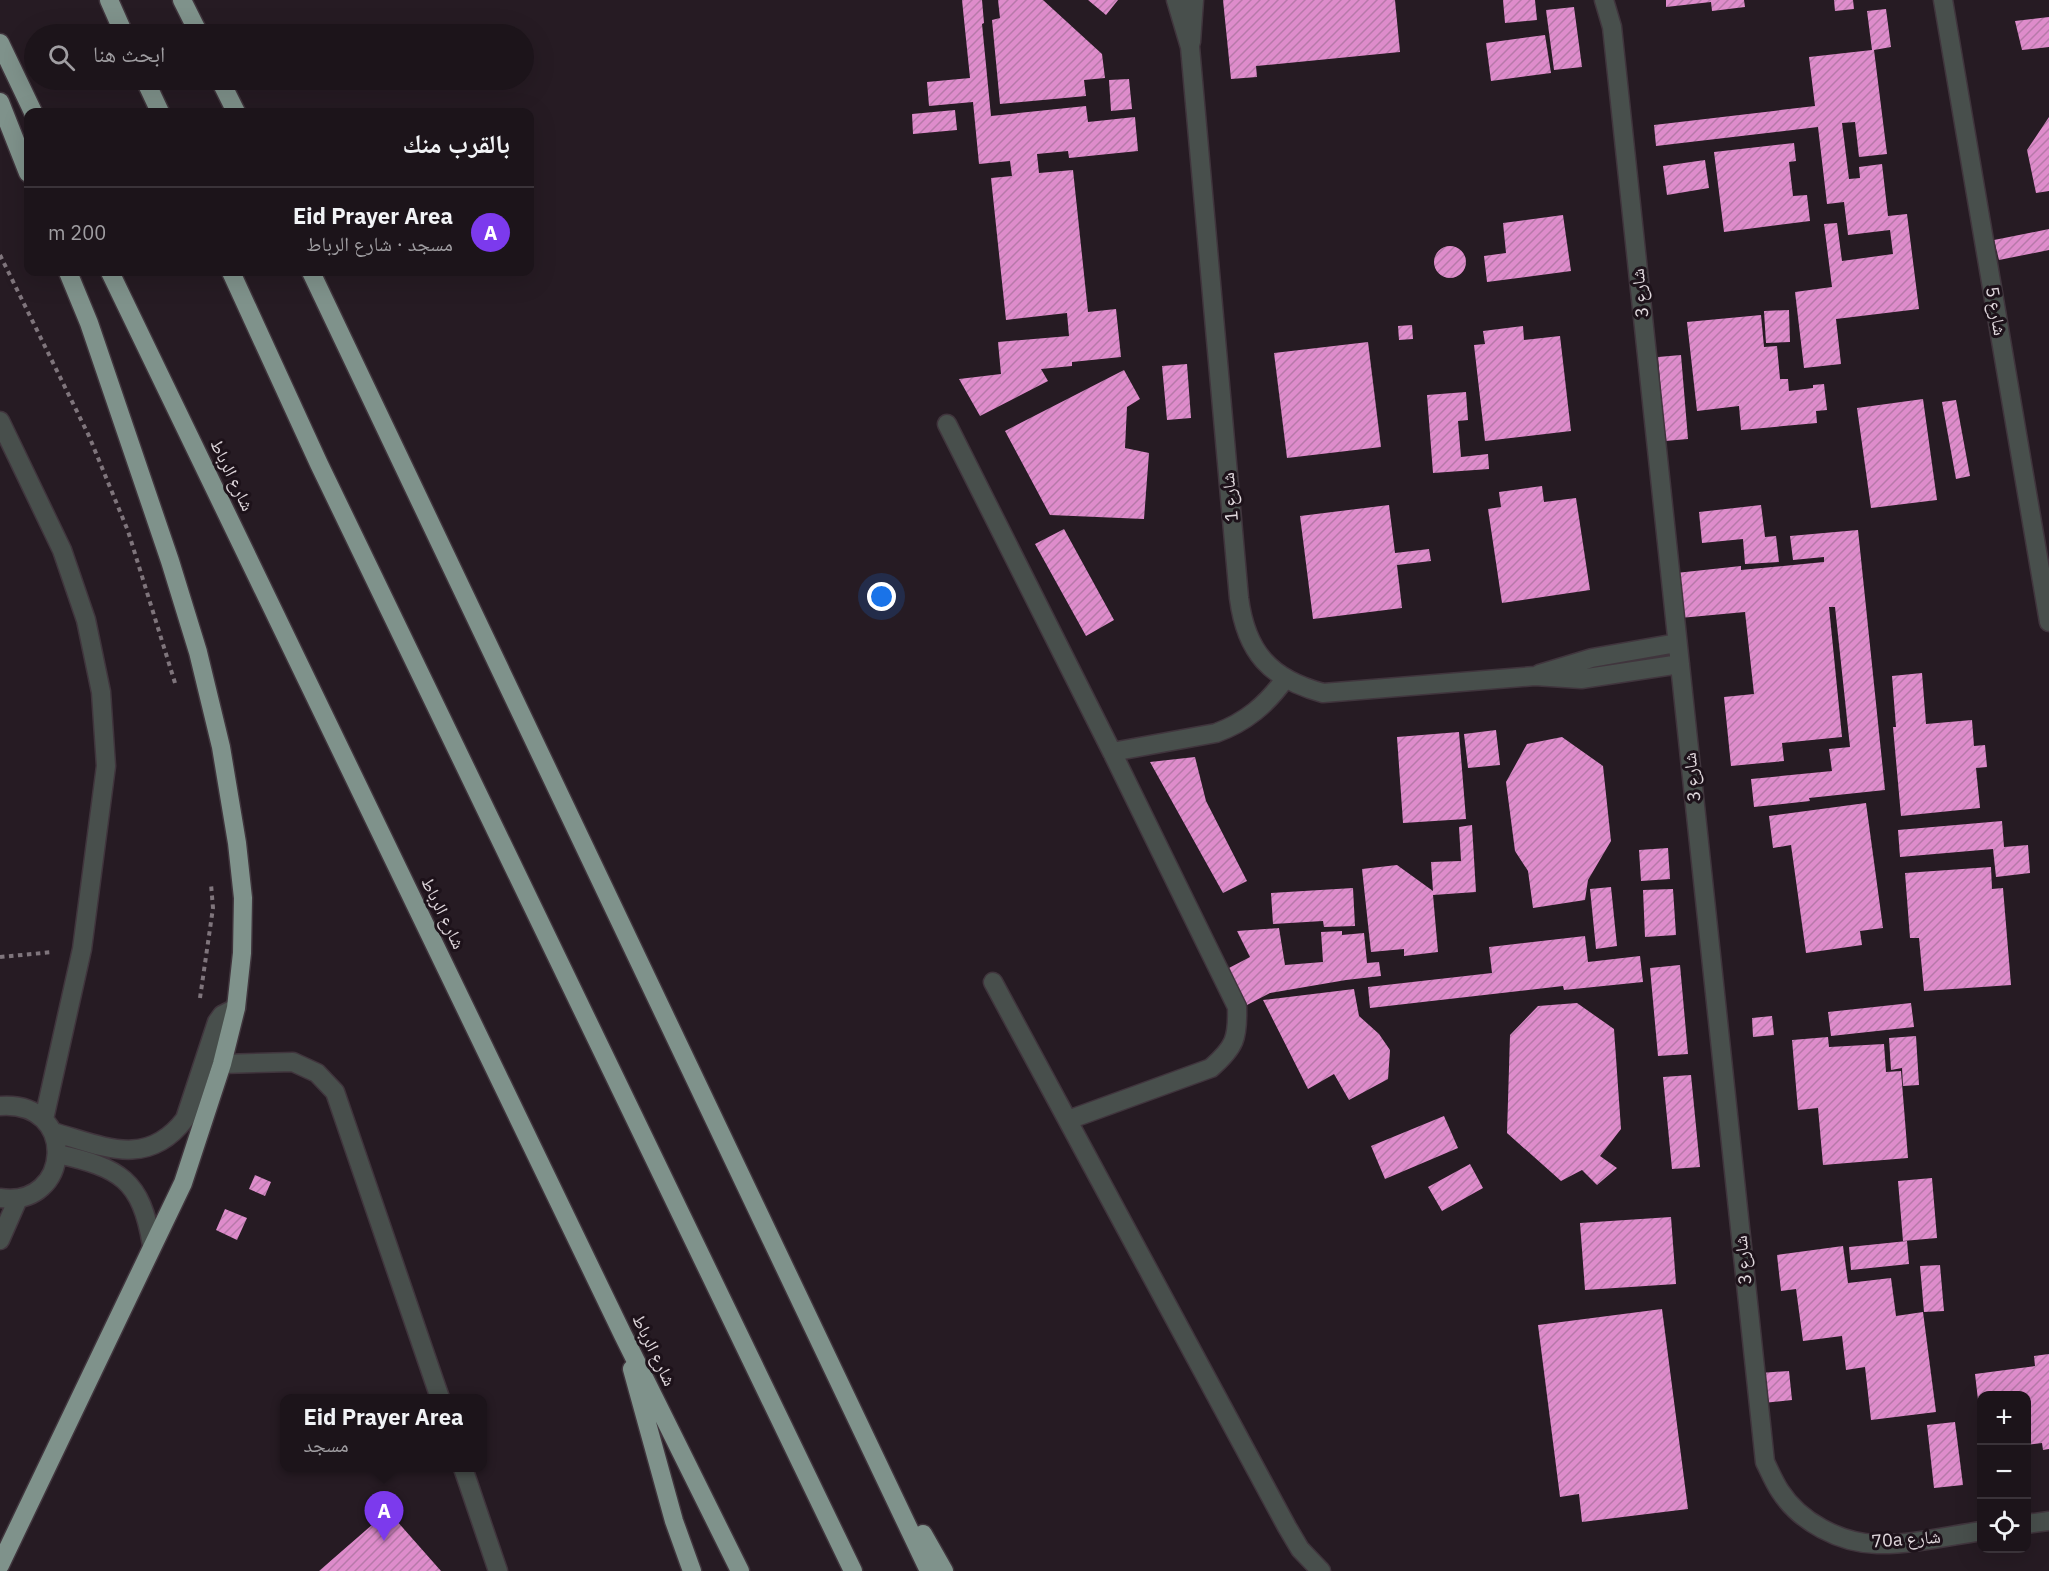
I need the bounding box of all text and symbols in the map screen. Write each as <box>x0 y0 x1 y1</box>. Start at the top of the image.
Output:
search box <box>24 24 534 90</box>
text: ابحث هنا <box>93 39 165 68</box>
icon: search <box>45 41 78 74</box>
text: بالقرب منك <box>402 126 510 160</box>
text: Eid Prayer Area <box>293 201 453 230</box>
text: 200 m <box>48 219 106 246</box>
text: A <box>484 219 497 246</box>
text: مسجد · شارع الرباط <box>306 230 453 257</box>
street label: شارع 3 <box>1625 267 1654 319</box>
street label: شارع 5 <box>1981 285 2012 337</box>
street label: شارع الرباط <box>205 435 260 515</box>
street label: شارع 1 <box>1216 471 1243 523</box>
your location <box>867 582 896 611</box>
street label: شارع 3 <box>1677 751 1706 803</box>
street label: شارع الرباط <box>416 873 471 953</box>
street label: شارع 3 <box>1728 1234 1757 1286</box>
street label: شارع الرباط <box>627 1310 682 1390</box>
map controls <box>1977 1391 2031 1553</box>
button: + <box>1977 1391 2031 1445</box>
popup <box>280 1394 487 1472</box>
text: Eid Prayer Area <box>303 1402 464 1431</box>
text: مسجد <box>303 1431 349 1458</box>
button: − <box>1977 1445 2031 1499</box>
pin: A <box>364 1492 404 1541</box>
button: locate <box>1977 1499 2031 1553</box>
street label: 70a شارع <box>1870 1525 1942 1552</box>

